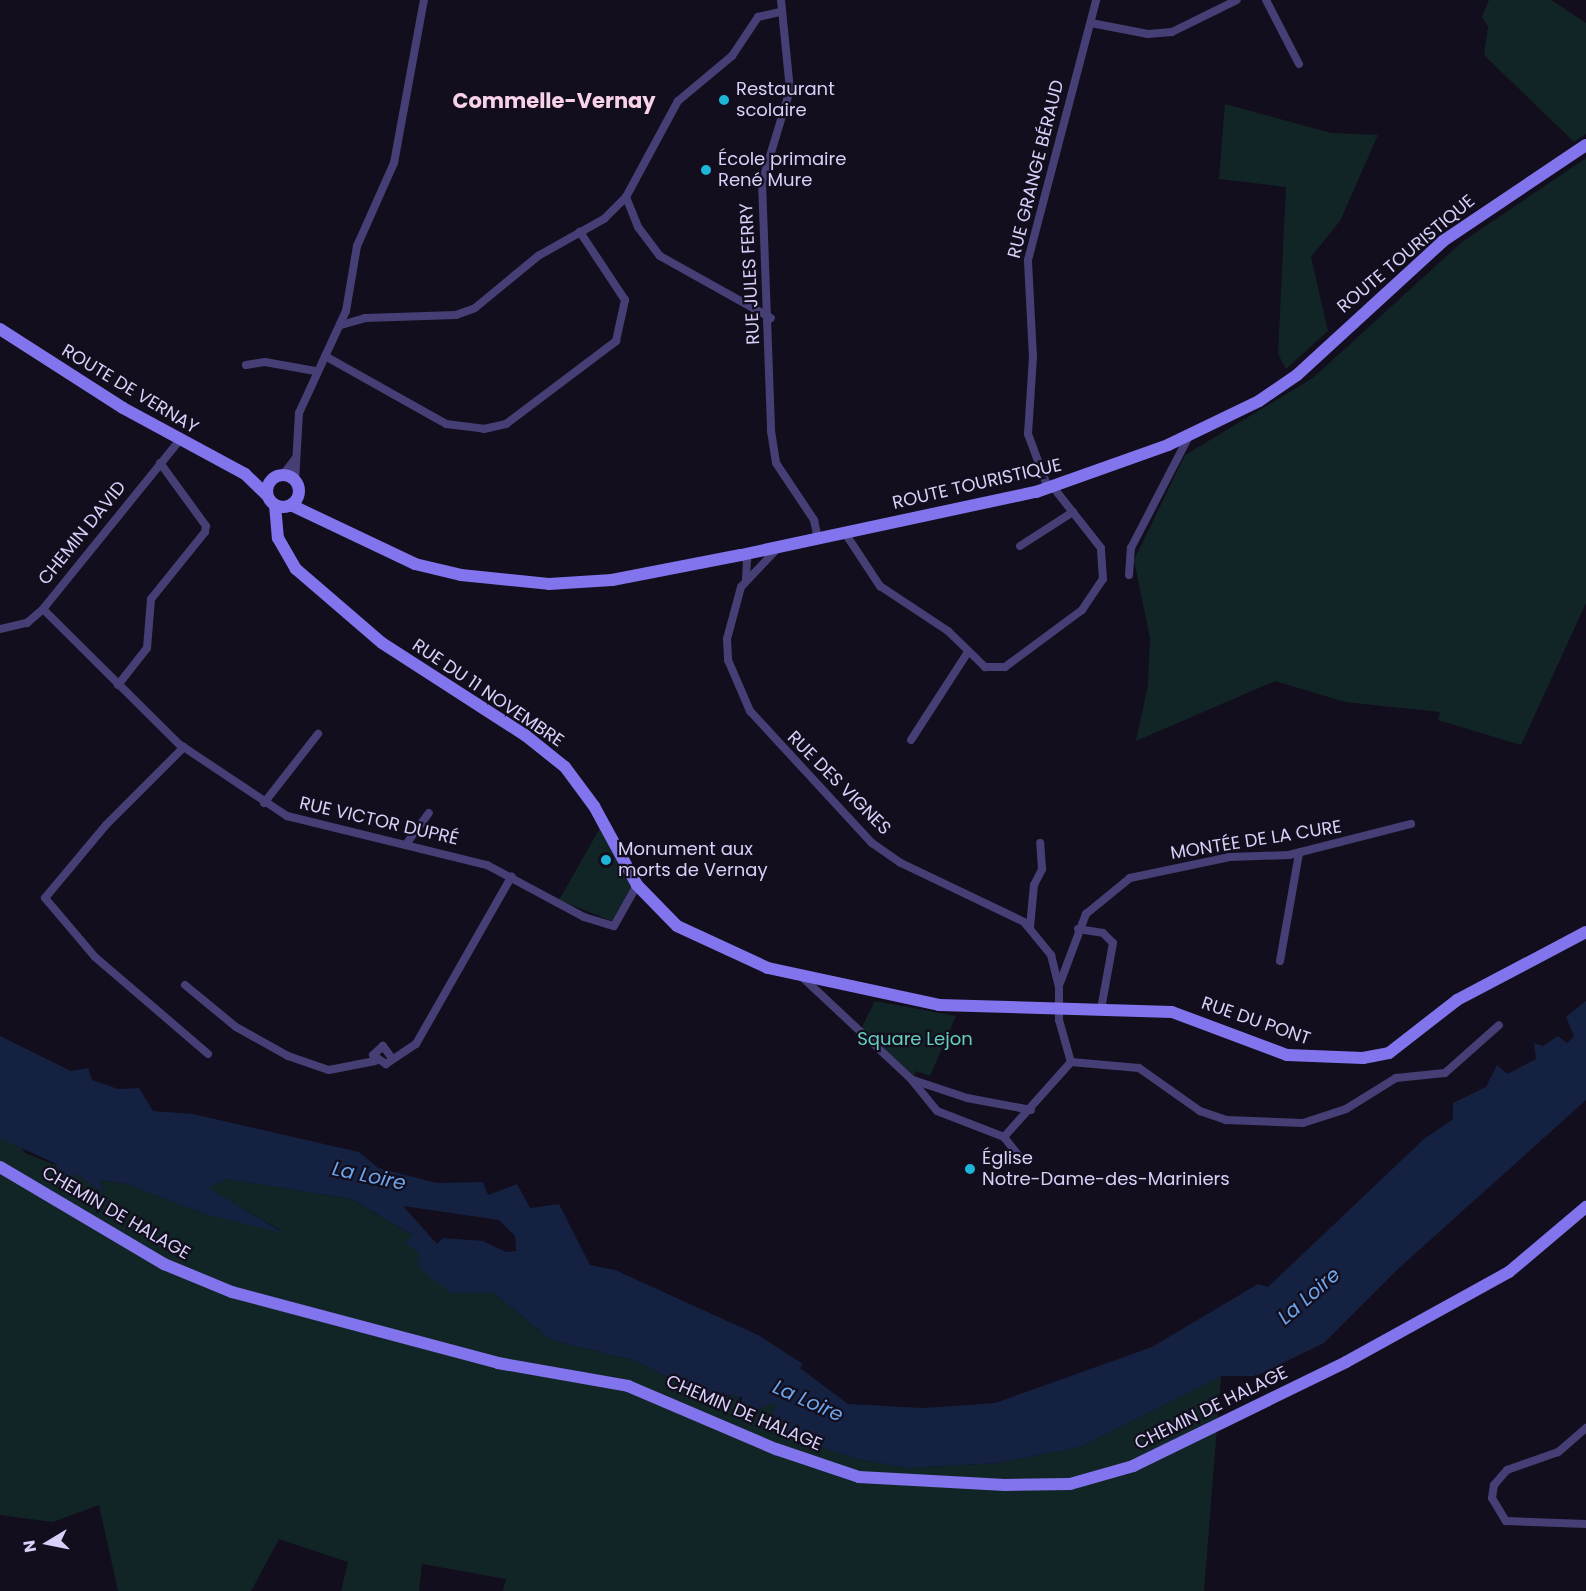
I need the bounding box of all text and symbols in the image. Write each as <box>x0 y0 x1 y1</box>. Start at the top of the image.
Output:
street label: RUE GRANGE BÉRAUD <box>1003 78 1069 260</box>
place label: Restaurant scolaire <box>736 79 835 122</box>
district label: Commelle-Vernay <box>452 88 656 114</box>
marker: Restaurant scolaire <box>717 93 731 107</box>
place label: École primaire René Mure <box>718 149 846 192</box>
marker: École primaire René Mure <box>699 163 713 177</box>
street label: ROUTE TOURISTIQUE <box>1333 190 1479 318</box>
street label: RUE JULES FERRY <box>736 203 764 345</box>
street label: ROUTE DE VERNAY <box>58 340 202 438</box>
street label: ROUTE TOURISTIQUE <box>890 454 1064 514</box>
street label: CHEMIN DAVID <box>34 477 130 589</box>
street label: RUE DU 11 NOVEMBRE <box>408 634 568 752</box>
street label: RUE DES VIGNES <box>783 727 895 839</box>
street label: RUE VICTOR DUPRÉ <box>297 792 461 850</box>
street label: MONTÉE DE LA CURE <box>1169 816 1343 864</box>
place label: Monument aux morts de Vernay <box>618 839 768 882</box>
marker: Monument aux morts de Vernay <box>599 853 613 867</box>
street label: RUE DU PONT <box>1199 992 1313 1050</box>
park label: Square Lejon <box>857 1028 973 1050</box>
place label: Église Notre-Dame-des-Mariniers <box>982 1148 1230 1190</box>
water label: La Loire <box>330 1157 408 1195</box>
street label: CHEMIN DE HALAGE <box>38 1162 194 1264</box>
marker: Église Notre-Dame-des-Mariniers <box>963 1162 977 1176</box>
water label: La Loire <box>1273 1263 1345 1329</box>
street label: CHEMIN DE HALAGE <box>1131 1362 1291 1454</box>
street label: CHEMIN DE HALAGE <box>663 1370 825 1456</box>
water label: La Loire <box>769 1375 847 1427</box>
north arrow <box>18 1513 78 1573</box>
text: N <box>17 1538 42 1554</box>

